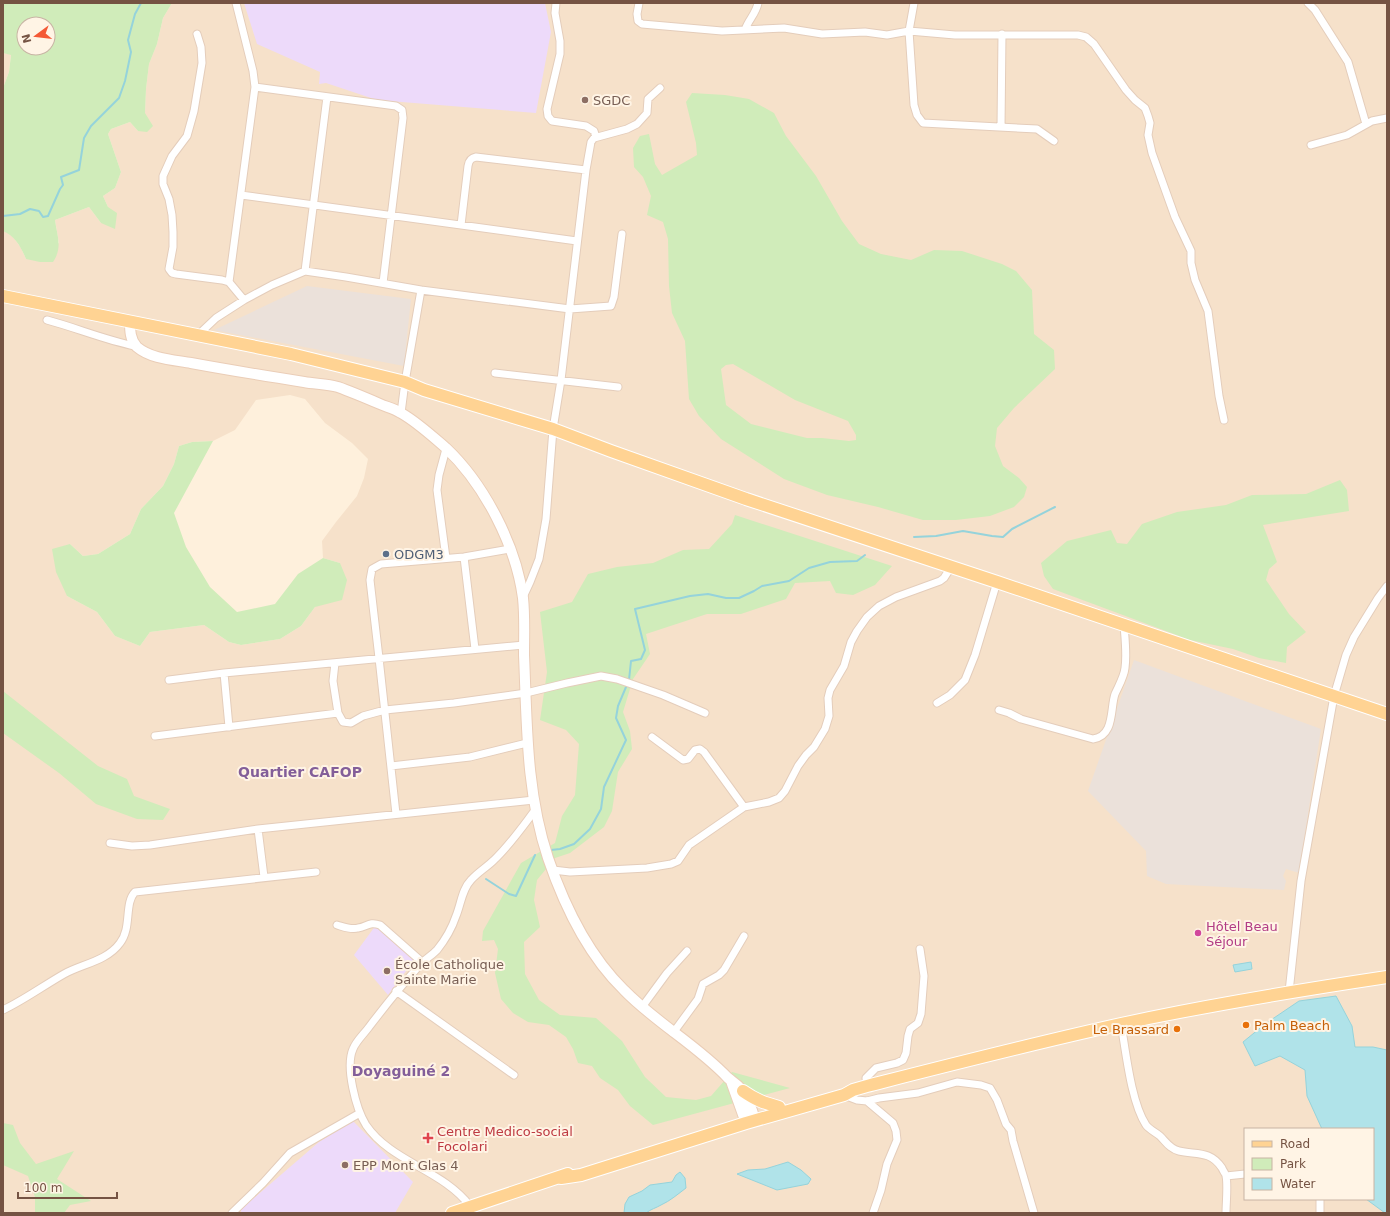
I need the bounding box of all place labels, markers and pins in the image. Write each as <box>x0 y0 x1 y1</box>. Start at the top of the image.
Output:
place label: SGDC <box>593 93 630 108</box>
marker: SGDC <box>580 95 590 105</box>
place label: ODGM3 <box>394 547 444 562</box>
marker: ODGM3 <box>381 549 391 559</box>
place label: Hôtel Beau Séjour <box>1206 919 1278 949</box>
marker: Hôtel Beau Séjour <box>1193 928 1203 938</box>
place label: École Catholique Sainte Marie <box>395 957 504 987</box>
marker: École Catholique Sainte Marie <box>382 966 392 976</box>
place label: Palm Beach <box>1254 1018 1330 1033</box>
marker: Palm Beach <box>1241 1020 1251 1030</box>
place label: Le Brassard <box>1093 1022 1169 1037</box>
marker: Le Brassard <box>1172 1024 1182 1034</box>
place label: Centre Medico-social Focolari <box>437 1124 573 1154</box>
marker: Centre Medico-social Focolari <box>422 1132 434 1144</box>
place label: EPP Mont Glas 4 <box>353 1158 459 1173</box>
marker: EPP Mont Glas 4 <box>340 1160 350 1170</box>

